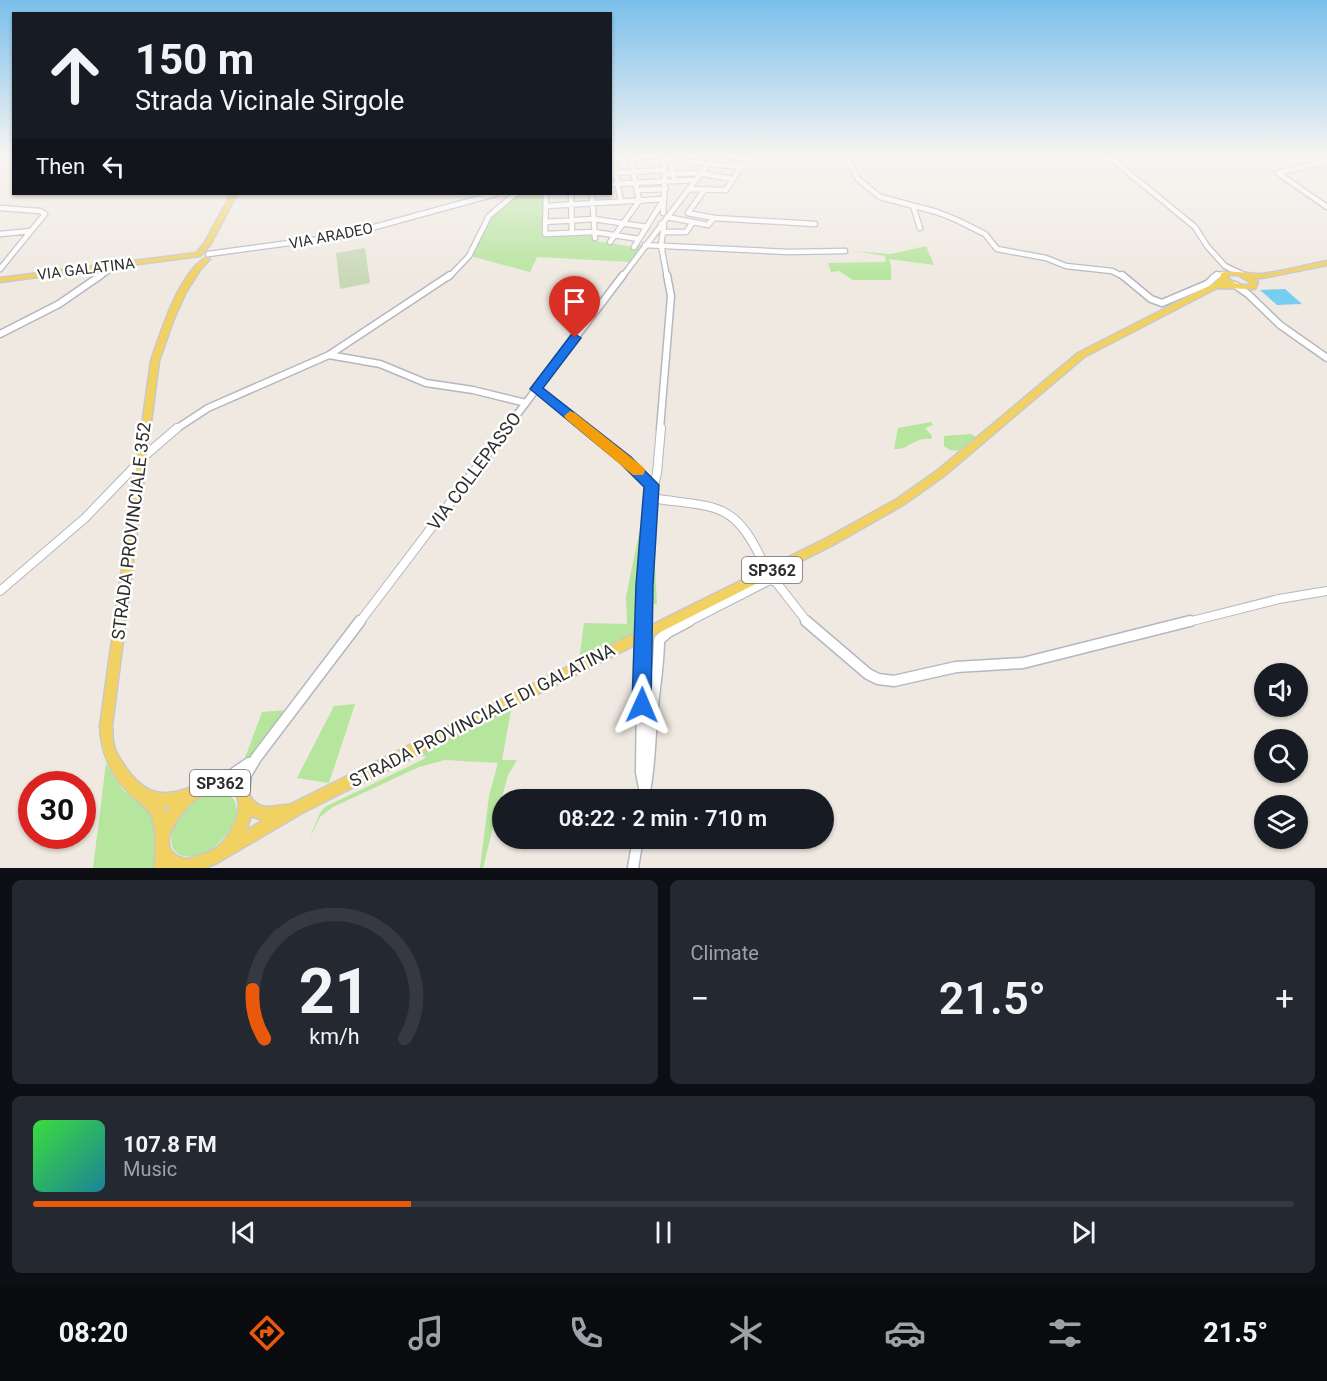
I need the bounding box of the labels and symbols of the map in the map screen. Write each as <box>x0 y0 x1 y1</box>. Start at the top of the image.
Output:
street label: VIA ARADEO <box>288 219 374 253</box>
street label: VIA GALATINA <box>36 254 136 284</box>
pin <box>549 276 600 338</box>
street label: VIA COLLEPASSO <box>423 408 525 534</box>
street label: STRADA PROVINCIALE 352 <box>107 421 155 641</box>
road number: SP362 <box>742 557 802 583</box>
street label: STRADA PROVINCIALE DI GALATINA <box>346 639 618 791</box>
position arrow <box>610 673 674 737</box>
road number: SP362 <box>190 770 250 796</box>
speed limit sign: 30 <box>18 771 96 849</box>

